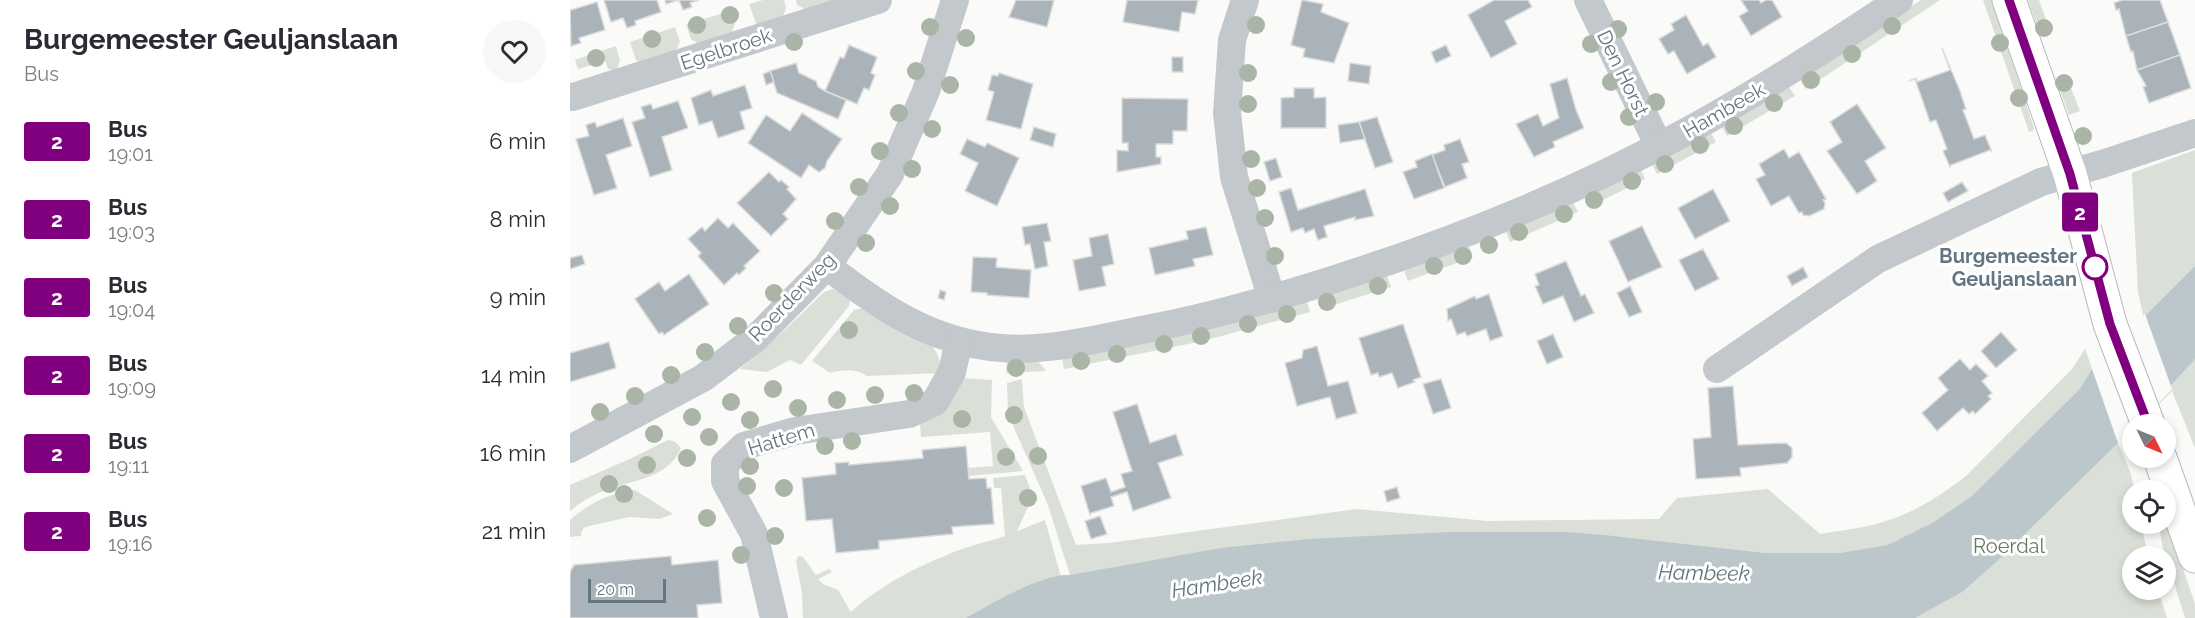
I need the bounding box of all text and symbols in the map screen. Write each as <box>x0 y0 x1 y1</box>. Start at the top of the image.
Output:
button: heart <box>483 20 546 83</box>
text: Burgemeester Geuljanslaan <box>24 23 398 56</box>
street label: Egelbroek <box>677 23 775 75</box>
street label: Den Horst <box>1592 26 1654 120</box>
text: Bus <box>24 62 59 86</box>
street label: Hambeek <box>1679 77 1769 143</box>
text: Bus <box>108 116 147 142</box>
text: 6 min <box>489 128 546 154</box>
text: 2 <box>51 129 63 154</box>
text: 19:01 <box>108 142 153 166</box>
line badge: 2 <box>2060 192 2100 232</box>
text: Bus <box>108 194 147 220</box>
text: 2 <box>2074 200 2086 225</box>
text: 8 min <box>490 206 546 232</box>
text: 2 <box>51 207 63 232</box>
text: 19:03 <box>108 220 155 244</box>
place label: Burgemeester Geuljanslaan <box>1939 244 2077 291</box>
street label: Roerderweg <box>744 248 840 346</box>
marker: Burgemeester Geuljanslaan <box>2082 254 2108 280</box>
text: Bus <box>108 272 147 298</box>
text: 9 min <box>490 284 546 310</box>
text: 2 <box>51 285 63 310</box>
text: 19:04 <box>108 298 155 322</box>
text: Bus <box>108 350 147 376</box>
text: 14 min <box>481 362 546 388</box>
text: 2 <box>51 363 63 388</box>
text: 19:09 <box>108 376 156 400</box>
north arrow <box>2122 414 2176 468</box>
map controls <box>2122 414 2176 600</box>
street label: Hattem <box>745 417 817 461</box>
text: Bus <box>108 428 147 454</box>
text: 16 min <box>480 440 546 466</box>
text: 2 <box>51 441 63 466</box>
text: 19:11 <box>108 454 149 478</box>
button: locate <box>2122 480 2176 534</box>
text: Bus <box>108 506 147 532</box>
text: 21 min <box>482 518 546 544</box>
text: 2 <box>51 519 63 544</box>
text: 19:16 <box>108 532 153 556</box>
park label: Roerdal <box>1973 534 2045 558</box>
button: layers <box>2122 546 2176 600</box>
water label: Hambeek <box>1658 559 1750 586</box>
water label: Hambeek <box>1170 564 1264 603</box>
scale bar <box>588 576 666 604</box>
text: 20 m <box>597 580 634 599</box>

